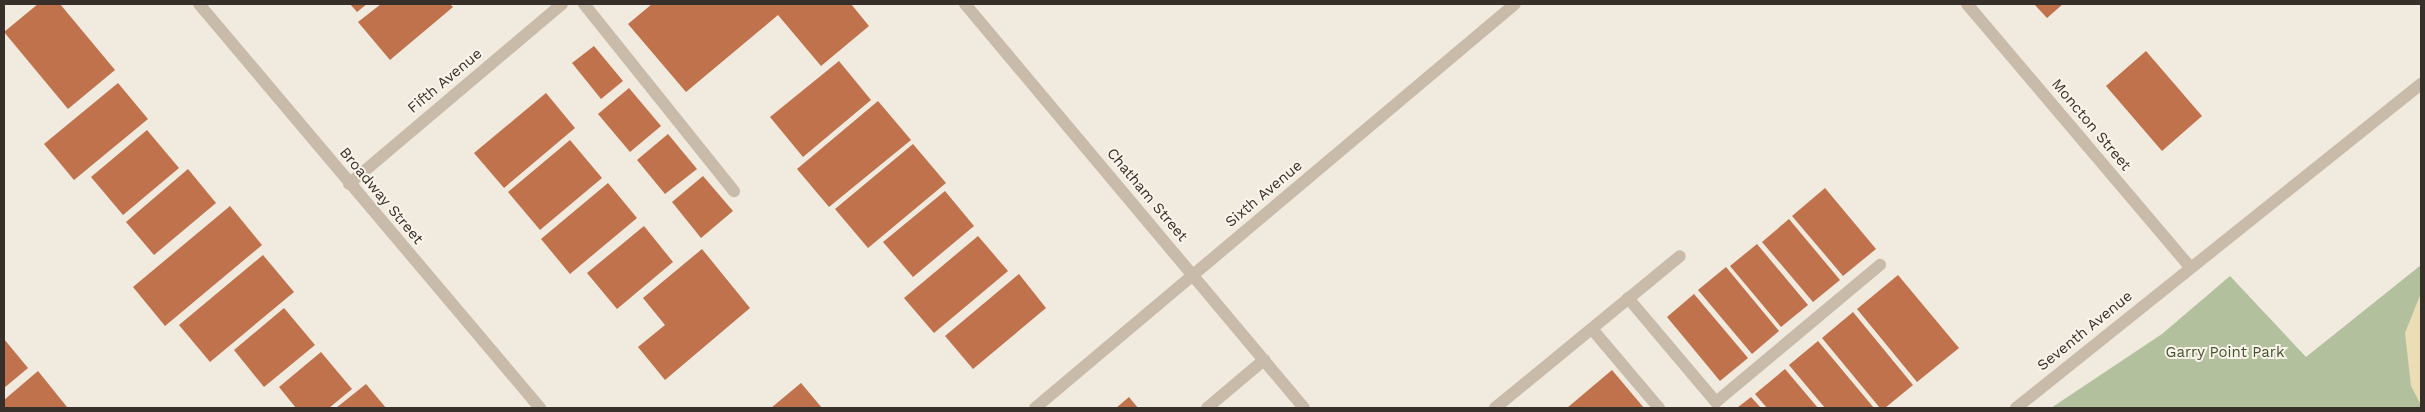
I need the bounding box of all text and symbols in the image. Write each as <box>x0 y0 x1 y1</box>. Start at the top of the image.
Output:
street label: Fifth Avenue <box>404 45 486 117</box>
street label: Moncton Street <box>2047 75 2135 175</box>
street label: Broadway Street <box>335 144 427 248</box>
street label: Chatham Street <box>1103 145 1191 245</box>
street label: Sixth Avenue <box>1222 156 1306 232</box>
street label: Seventh Avenue <box>2034 287 2136 375</box>
park label: Garry Point Park <box>2165 344 2285 362</box>

